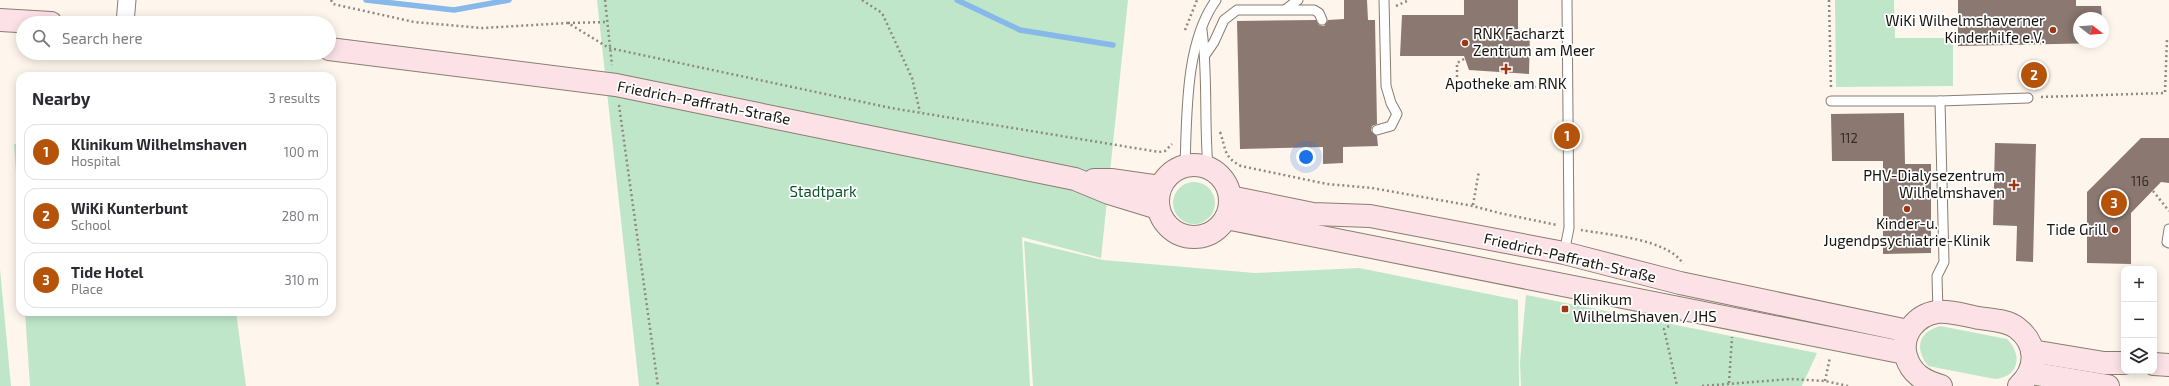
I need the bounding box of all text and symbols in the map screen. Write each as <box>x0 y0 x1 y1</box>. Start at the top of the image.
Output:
place label: WiKi Wilhelmshaverner Kinderhilfe e.V. <box>1885 11 2045 46</box>
north arrow <box>2073 12 2109 48</box>
search box <box>16 16 336 60</box>
place label: RNK Facharzt Zentrum am Meer <box>1473 24 1595 59</box>
marker: WiKi Wilhelmshaverner Kinderhilfe e.V. <box>2048 25 2058 35</box>
icon: search <box>30 27 52 49</box>
text: Search here <box>62 29 143 47</box>
marker: RNK Facharzt Zentrum am Meer <box>1460 38 1470 48</box>
pin: 2 <box>2021 60 2047 90</box>
marker: Apotheke am RNK <box>1501 64 1511 74</box>
place label: Apotheke am RNK <box>1445 74 1567 92</box>
street label: Friedrich-Paffrath-Straße <box>616 76 792 128</box>
text: Nearby <box>32 88 90 108</box>
text: 3 results <box>269 90 320 106</box>
pin: 1 <box>1554 121 1580 151</box>
house number: 112 <box>1840 130 1858 146</box>
text: Klinikum Wilhelmshaven <box>71 135 247 153</box>
text: 1 <box>43 144 49 160</box>
text: 100 m <box>284 144 319 160</box>
your location <box>1296 147 1316 167</box>
text: Hospital <box>71 153 120 169</box>
place label: PHV-Dialysezentrum Wilhelmshaven <box>1863 166 2005 201</box>
house number: 116 <box>2131 173 2149 189</box>
marker: PHV-Dialysezentrum Wilhelmshaven <box>2008 179 2020 191</box>
park label: Stadtpark <box>789 182 857 200</box>
pin: 3 <box>2101 188 2127 218</box>
text: WiKi Kunterbunt <box>71 199 188 217</box>
marker: Kinder-u. Jugendpsychiatrie-Klinik <box>1902 204 1912 214</box>
text: 2 <box>42 208 50 224</box>
text: 280 m <box>282 208 319 224</box>
place label: Kinder-u. Jugendpsychiatrie-Klinik <box>1824 214 1991 249</box>
text: School <box>71 217 111 233</box>
place label: Tide Grill <box>2047 220 2108 238</box>
marker: Tide Grill <box>2110 225 2120 235</box>
street label: Friedrich-Paffrath-Straße <box>1482 228 1658 286</box>
text: Tide Hotel <box>71 263 144 281</box>
map controls <box>2121 266 2157 374</box>
button: + <box>2121 266 2157 302</box>
text: 3 <box>42 272 50 288</box>
text: 310 m <box>284 272 319 288</box>
text: Place <box>71 281 103 297</box>
place label: Klinikum Wilhelmshaven / JHS <box>1573 290 1717 325</box>
button: − <box>2121 302 2157 338</box>
marker: Klinikum Wilhelmshaven / JHS <box>1560 304 1570 314</box>
button: layers <box>2121 338 2157 374</box>

